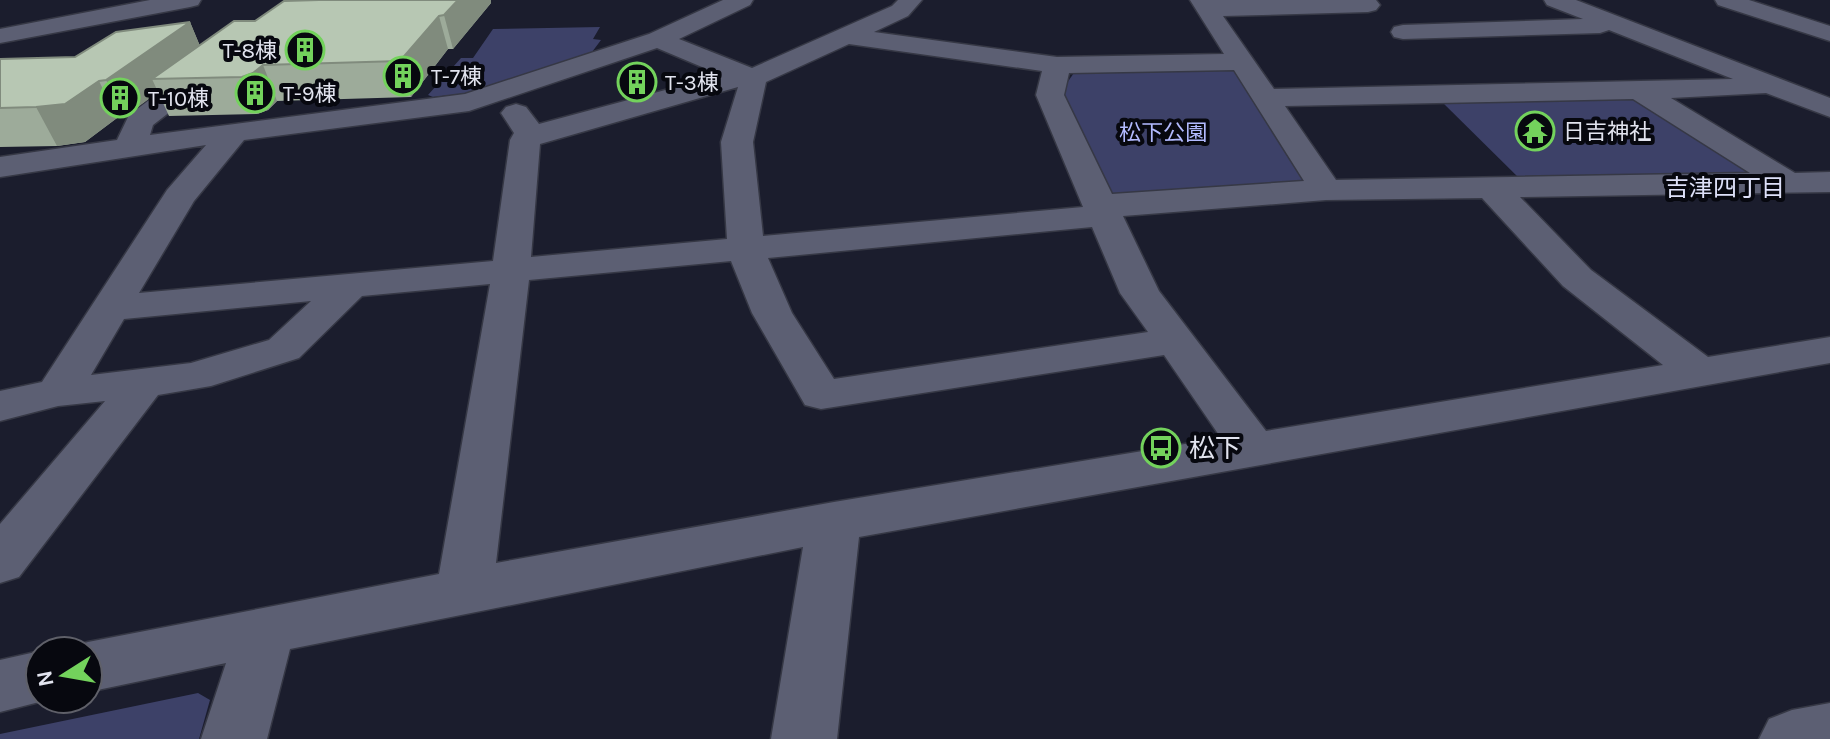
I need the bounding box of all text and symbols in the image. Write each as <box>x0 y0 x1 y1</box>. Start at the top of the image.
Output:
building icon: T-8棟 <box>284 29 326 71</box>
place label: T-8棟 <box>223 38 277 64</box>
building icon: T-7棟 <box>382 55 424 97</box>
building icon: T-3棟 <box>616 61 658 103</box>
place label: T-7棟 <box>431 64 482 90</box>
place label: T-3棟 <box>665 70 719 96</box>
building icon: T-9棟 <box>234 72 276 114</box>
building icon: T-10棟 <box>99 77 141 119</box>
place label: T-9棟 <box>283 81 336 107</box>
place label: T-10棟 <box>148 86 209 112</box>
temple icon: 日吉神社 <box>1514 110 1556 152</box>
place label: 日吉神社 <box>1563 119 1651 145</box>
park label: 松下公園 <box>1119 120 1207 146</box>
district label: 吉津四丁目 <box>1665 174 1785 202</box>
bus stop icon: 松下 <box>1140 427 1182 469</box>
place label: 松下 <box>1189 433 1241 464</box>
north arrow <box>24 635 104 715</box>
text: N <box>31 668 60 689</box>

